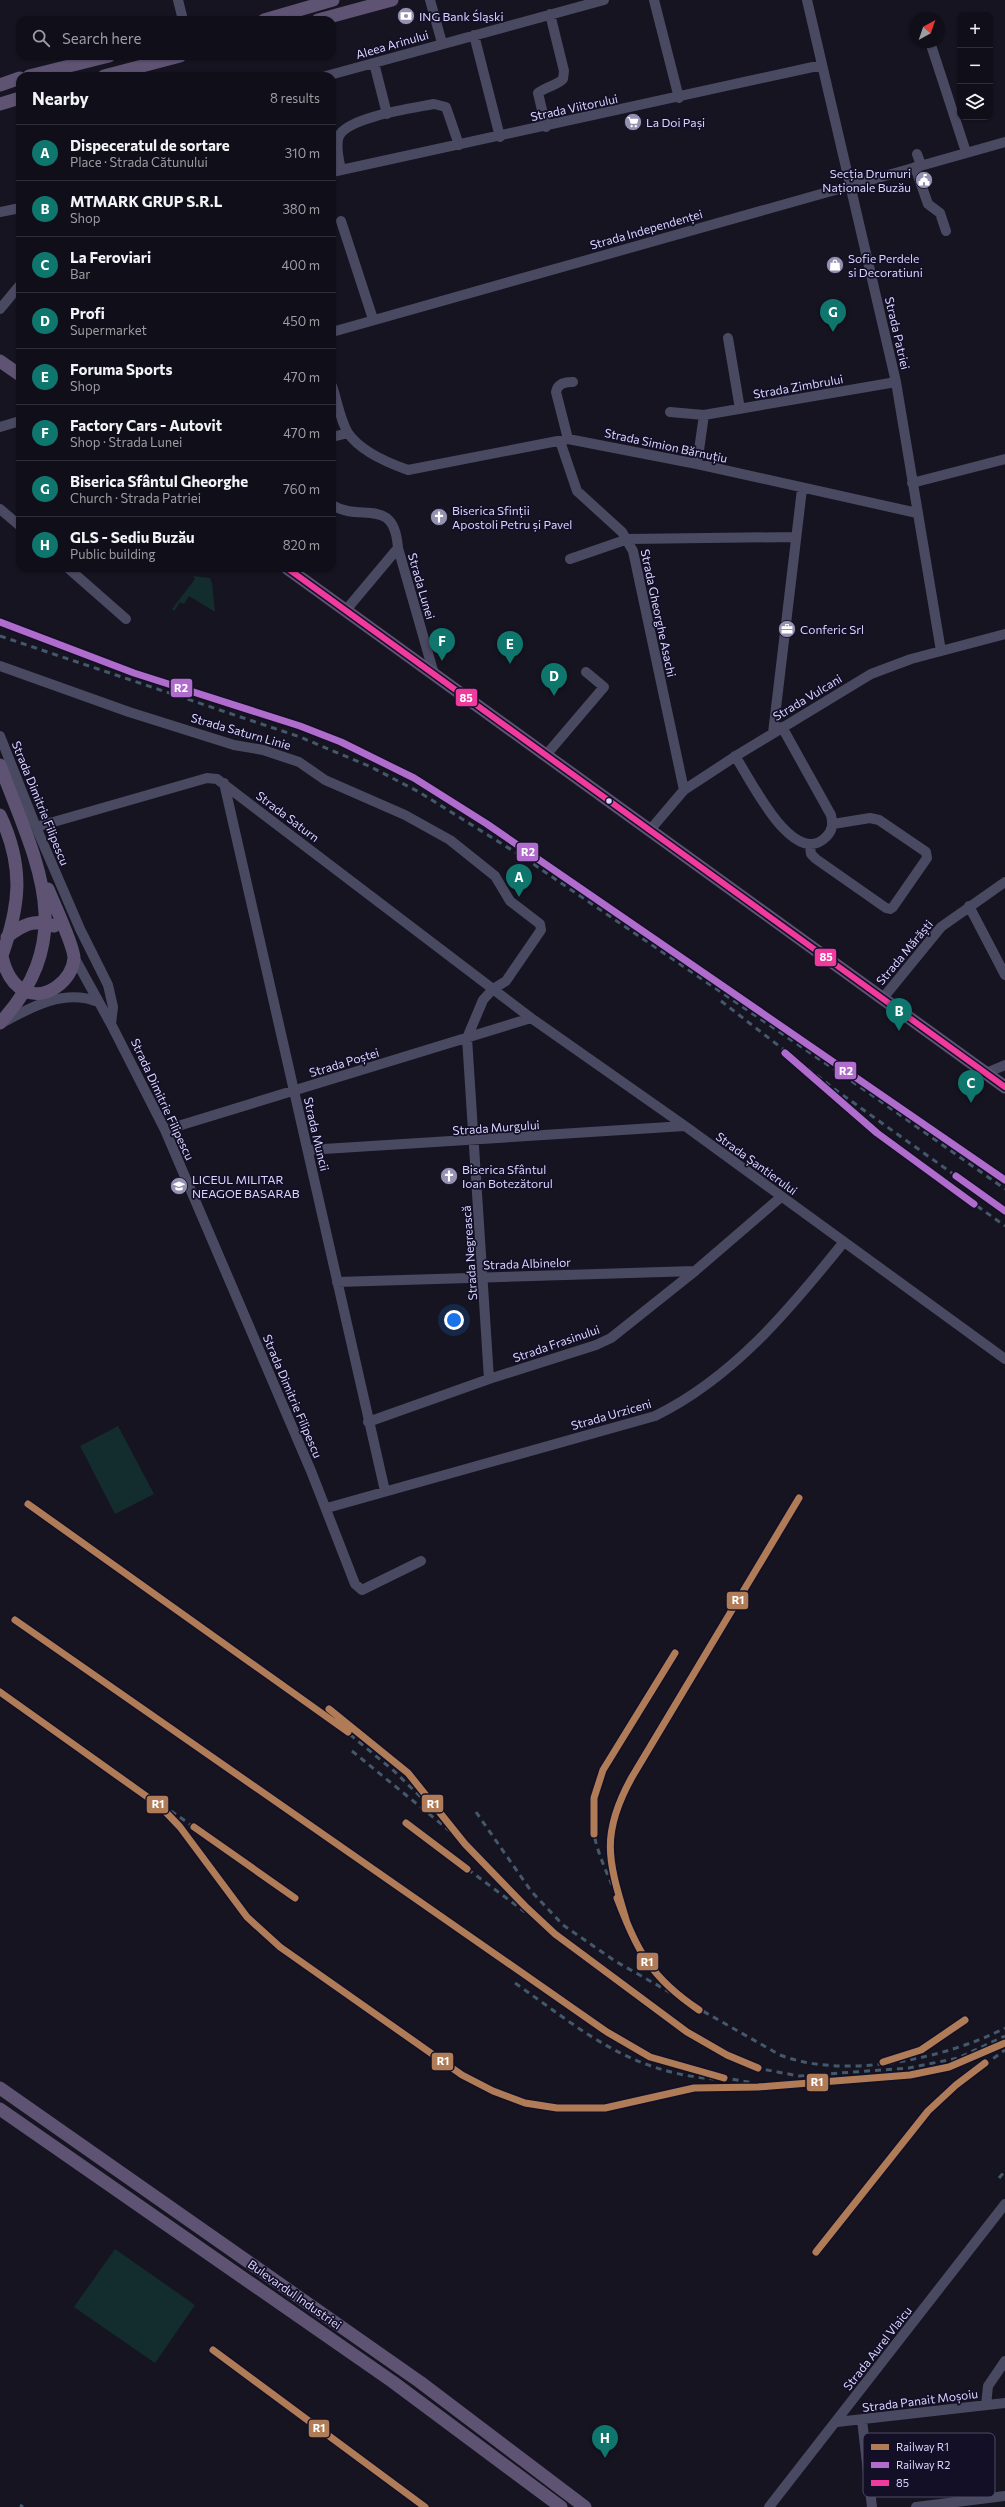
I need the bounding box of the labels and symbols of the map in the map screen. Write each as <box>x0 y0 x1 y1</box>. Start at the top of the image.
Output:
bank icon: ING Bank Śląski <box>396 6 416 26</box>
place label: ING Bank Śląski <box>419 9 504 23</box>
north arrow <box>909 12 945 48</box>
street label: Aleea Arinului <box>354 27 430 61</box>
street label: Strada Viitorului <box>529 91 619 123</box>
supermarket icon: La Doi Pași <box>623 112 643 132</box>
place label: La Doi Pași <box>646 115 705 130</box>
place label: Secția Drumuri Naționale Buzău <box>822 166 911 195</box>
public building icon: Secția Drumuri Naționale Buzău <box>914 170 934 190</box>
street label: Strada Independenței <box>588 206 704 253</box>
place label: Sofie Perdele si Decoratiuni <box>848 251 923 279</box>
shop icon: Sofie Perdele si Decoratiuni <box>825 255 845 275</box>
street label: Strada Patriei <box>883 295 913 371</box>
pin: G <box>820 299 846 332</box>
street label: Strada Zimbrului <box>752 371 844 401</box>
street label: Strada Simion Bărnuțiu <box>603 425 729 466</box>
place label: Biserica Sfinții Apostoli Petru și Pavel <box>452 503 572 532</box>
church icon: Biserica Sfinții Apostoli Petru și Pavel <box>429 507 449 527</box>
street label: Strada Gheorghe Asachi <box>639 548 679 678</box>
street label: Strada Lunei <box>406 551 438 621</box>
office icon: Conferic Srl <box>777 619 797 639</box>
place label: Conferic Srl <box>800 622 864 636</box>
pin: F <box>429 628 455 661</box>
pin: E <box>497 631 523 664</box>
pin: D <box>541 663 567 696</box>
street label: Strada Vulcani <box>770 671 844 723</box>
line badge: R2 <box>170 678 193 698</box>
text: R2 <box>174 681 188 694</box>
line badge: 85 <box>455 688 478 707</box>
text: 85 <box>459 691 473 704</box>
street label: Strada Saturn Linie <box>189 710 293 752</box>
street label: Strada Dimitrie Filipescu <box>10 739 72 867</box>
street label: Strada Saturn <box>254 788 322 844</box>
unlabelled marker <box>604 796 614 806</box>
line badge: R2 <box>516 842 539 862</box>
text: R2 <box>521 845 535 858</box>
pin: A <box>506 864 532 897</box>
street label: Strada Mărăști <box>873 917 936 988</box>
line badge: 85 <box>814 948 837 967</box>
text: 85 <box>819 950 833 963</box>
pin: B <box>886 998 912 1031</box>
street label: Strada Dimitrie Filipescu <box>129 1036 197 1162</box>
street label: Strada Poștei <box>307 1045 381 1080</box>
line badge: R2 <box>834 1061 857 1080</box>
text: R2 <box>839 1064 853 1077</box>
pin: C <box>958 1070 984 1103</box>
street label: Strada Muncii <box>302 1096 332 1172</box>
street label: Strada Murgului <box>452 1117 540 1137</box>
street label: Strada Șantierului <box>713 1129 800 1198</box>
place label: Biserica Sfântul Ioan Botezătorul <box>462 1162 553 1190</box>
church icon: Biserica Sfântul Ioan Botezătorul <box>439 1166 459 1186</box>
place label: LICEUL MILITAR NEAGOE BASARAB <box>192 1172 300 1200</box>
school or university icon: LICEUL MILITAR NEAGOE BASARAB <box>169 1176 189 1196</box>
street label: Strada Negrească <box>459 1205 479 1301</box>
street label: Strada Albinelor <box>483 1254 571 1272</box>
your location <box>444 1310 464 1330</box>
street label: Strada Frasinului <box>511 1322 601 1364</box>
street label: Strada Dimitrie Filipescu <box>261 1332 325 1460</box>
street label: Strada Urziceni <box>569 1396 653 1432</box>
line badge: R1 <box>726 1591 749 1610</box>
text: R1 <box>732 1593 744 1606</box>
line badge: R1 <box>421 1794 444 1813</box>
line badge: R1 <box>146 1795 169 1814</box>
text: R1 <box>152 1797 164 1810</box>
text: R1 <box>427 1797 439 1810</box>
line badge: R1 <box>636 1952 659 1971</box>
text: R1 <box>641 1955 653 1968</box>
line badge: R1 <box>431 2052 454 2071</box>
text: R1 <box>437 2054 449 2067</box>
line badge: R1 <box>806 2073 829 2092</box>
text: R1 <box>811 2075 823 2088</box>
street label: Bulevardul Industriei <box>245 2256 345 2332</box>
street label: Strada Aurel Vlaicu <box>840 2303 914 2393</box>
street label: Strada Panait Moșoiu <box>861 2386 979 2415</box>
line badge: R1 <box>308 2419 330 2438</box>
text: R1 <box>313 2421 325 2434</box>
pin: H <box>592 2425 618 2458</box>
legend <box>863 2433 995 2497</box>
text: Railway R1 <box>896 2440 949 2453</box>
text: Railway R2 <box>896 2458 950 2471</box>
text: 85 <box>896 2476 909 2489</box>

